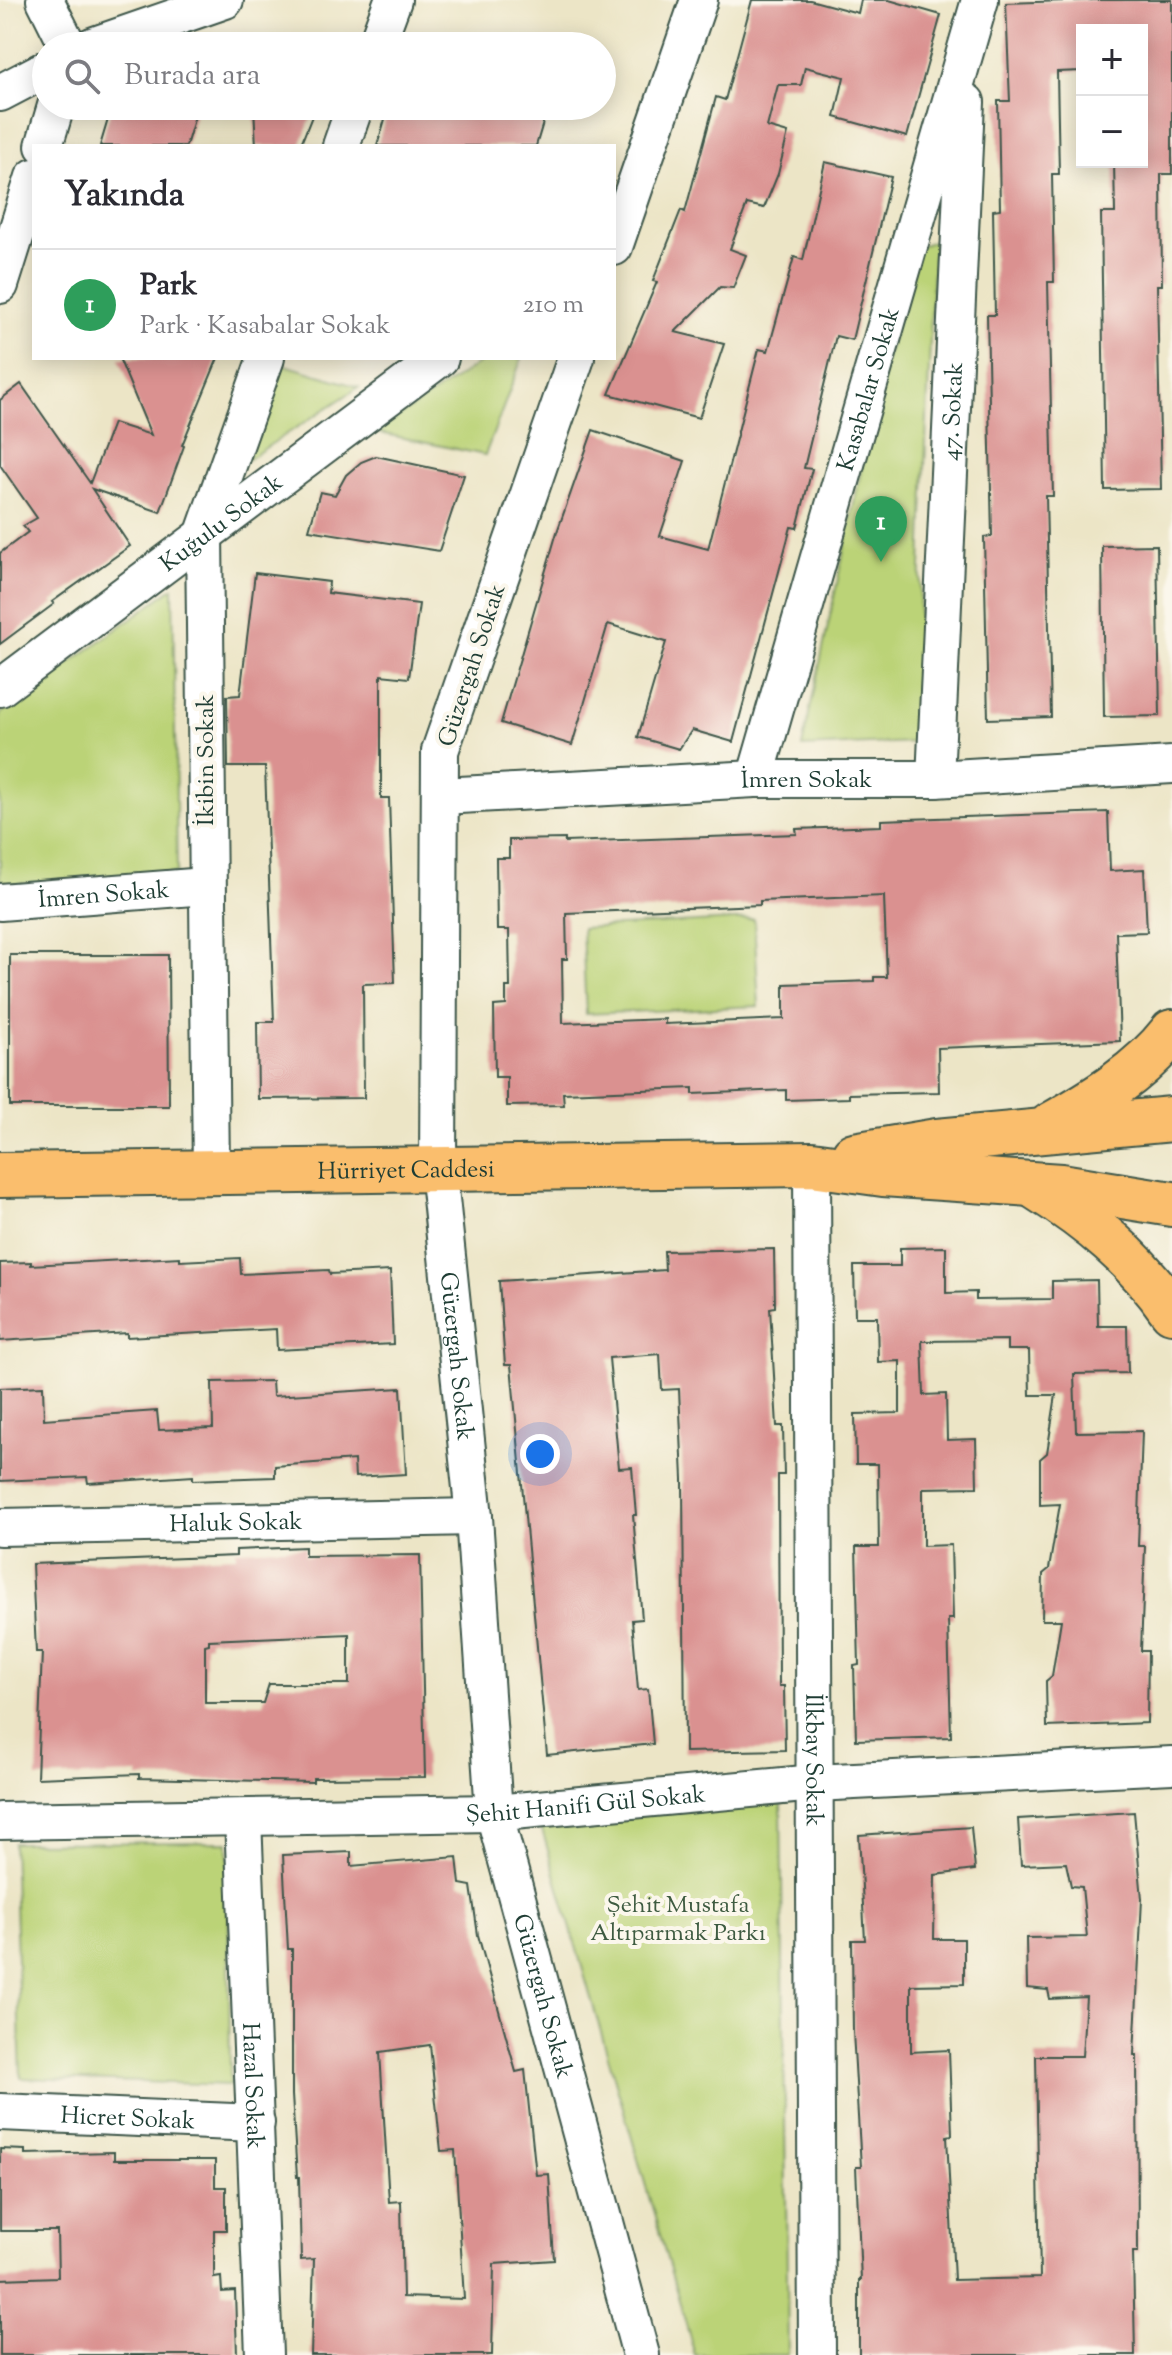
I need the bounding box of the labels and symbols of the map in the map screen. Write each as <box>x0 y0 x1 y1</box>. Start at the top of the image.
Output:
street label: Kasabalar Sokak <box>830 304 909 475</box>
street label: 47. Sokak <box>935 361 973 462</box>
street label: Kuğulu Sokak <box>153 467 291 581</box>
pin: 1 <box>855 496 907 562</box>
street label: Güzergah Sokak <box>431 580 515 751</box>
street label: İkibin Sokak <box>190 694 224 826</box>
street label: İmren Sokak <box>740 764 872 799</box>
street label: İmren Sokak <box>37 874 171 918</box>
street label: Hürriyet Caddesi <box>317 1153 495 1190</box>
street label: Güzergah Sokak <box>430 1270 481 1442</box>
your location <box>520 1434 560 1474</box>
street label: Haluk Sokak <box>169 1506 303 1542</box>
street label: İlkbay Sokak <box>795 1693 830 1827</box>
street label: Şehit Hanifi Gül Sokak <box>465 1778 707 1832</box>
park label: Şehit Mustafa Altıparmak Parkı <box>590 1889 766 1951</box>
street label: Güzergah Sokak <box>503 1910 580 2083</box>
street label: Hazal Sokak <box>232 2022 271 2150</box>
street label: Hicret Sokak <box>60 2100 196 2139</box>

